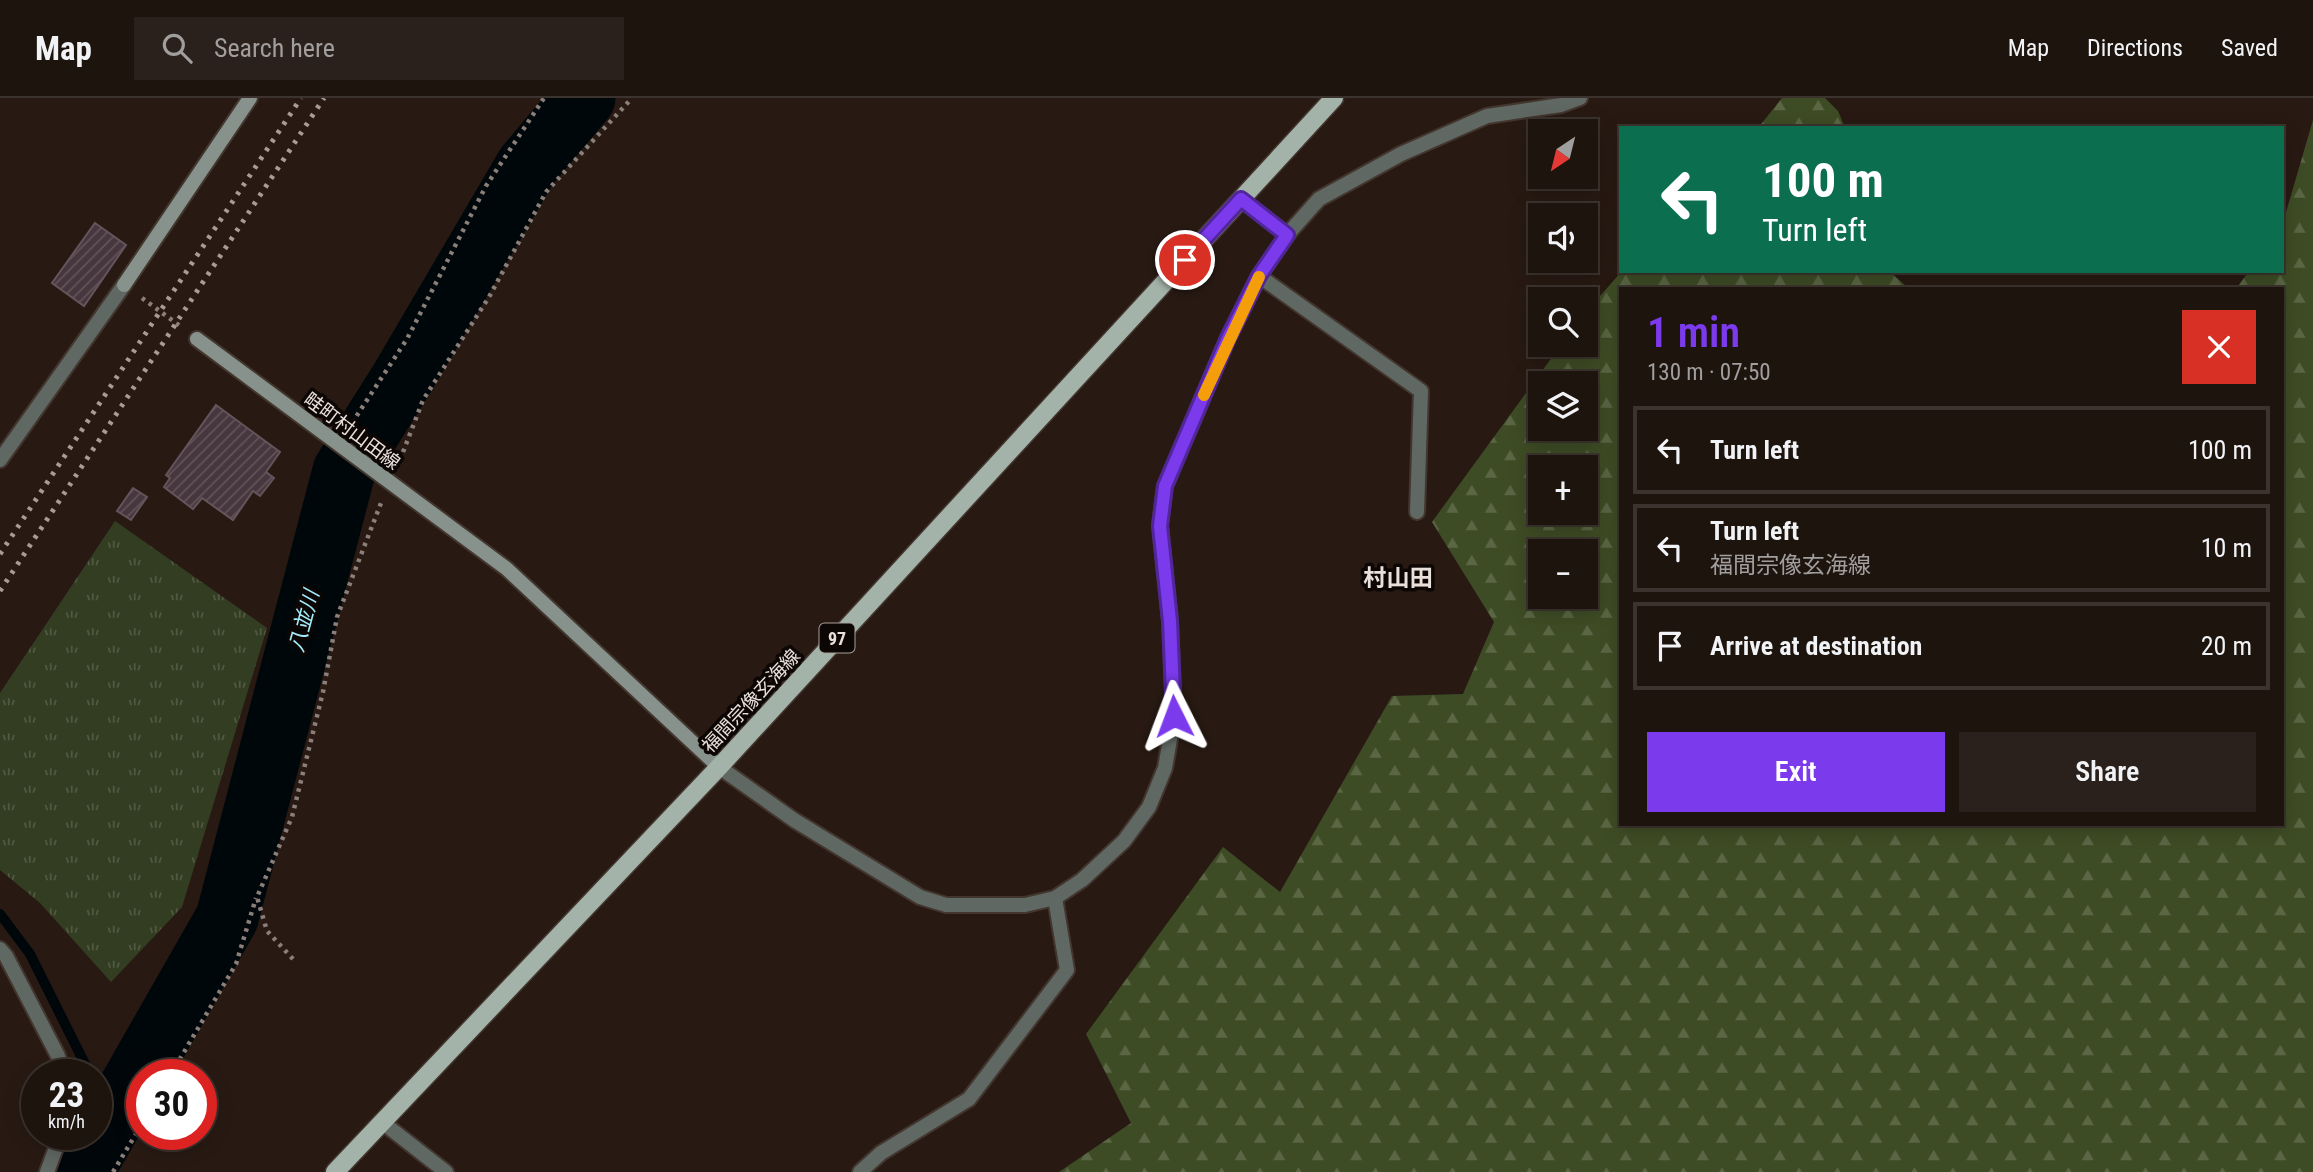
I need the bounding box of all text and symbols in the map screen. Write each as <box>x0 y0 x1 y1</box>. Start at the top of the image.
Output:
search box <box>134 17 624 80</box>
text: Map <box>35 29 92 68</box>
icon: search <box>158 29 196 67</box>
text: Search here <box>214 33 335 63</box>
text: Map <box>2008 34 2049 62</box>
text: Directions <box>2087 34 2183 62</box>
text: Saved <box>2221 34 2278 62</box>
north arrow <box>1528 119 1598 189</box>
map controls <box>1528 119 1598 609</box>
text: 100 m <box>1762 152 1884 209</box>
icon: left <box>1647 154 1738 245</box>
button: sound <box>1528 203 1598 273</box>
text: Turn left <box>1762 211 1867 249</box>
pin <box>1155 230 1215 290</box>
icon: arrive <box>1166 241 1204 279</box>
button: search <box>1528 287 1598 357</box>
text: 1 min <box>1647 308 1740 357</box>
button: close <box>2182 310 2256 384</box>
text: 130 m · 07:50 <box>1647 359 1771 386</box>
button: layers <box>1528 371 1598 441</box>
street label: 畦町村山田線 <box>300 388 404 474</box>
icon: left <box>1651 431 1689 469</box>
text: Turn left <box>1710 435 1799 465</box>
text: 100 m <box>2188 435 2252 465</box>
button: + <box>1528 455 1598 525</box>
text: Turn left <box>1710 516 1799 546</box>
icon: left <box>1651 529 1689 567</box>
text: 10 m <box>2201 533 2252 563</box>
button: − <box>1528 539 1598 609</box>
text: 福間宗像玄海線 <box>1710 552 1871 579</box>
district label: 村山田 <box>1364 565 1433 592</box>
water label: 八並川 <box>284 586 324 655</box>
road number: 97 <box>820 624 854 652</box>
icon: arrive <box>1651 627 1689 665</box>
text: Arrive at destination <box>1710 631 1922 661</box>
text: 20 m <box>2201 631 2252 661</box>
street label: 福間宗像玄海線 <box>697 645 805 757</box>
position arrow <box>1137 679 1211 753</box>
button: Exit <box>1647 732 1945 812</box>
button: Share <box>1959 732 2256 812</box>
speed limit sign: 30 <box>126 1059 217 1150</box>
text: 23 <box>49 1075 84 1116</box>
text: km/h <box>48 1111 85 1132</box>

